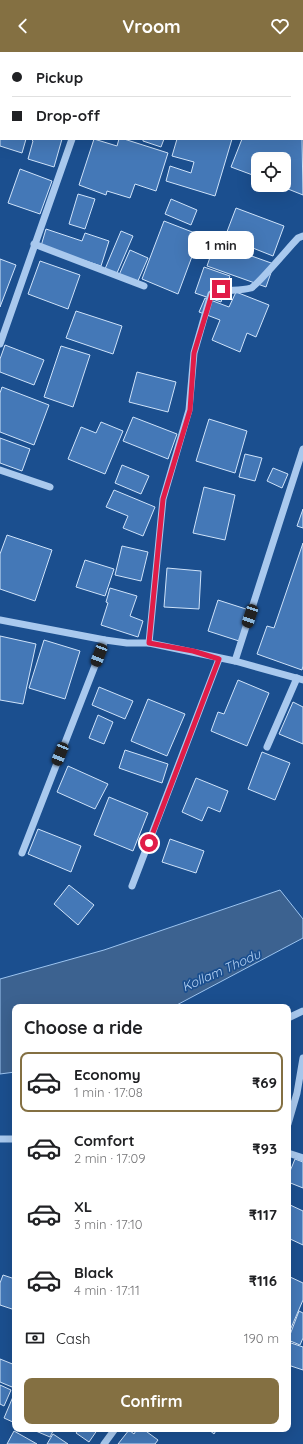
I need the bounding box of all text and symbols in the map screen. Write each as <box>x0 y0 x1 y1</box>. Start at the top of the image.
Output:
icon: back <box>12 15 34 37</box>
text: Vroom <box>122 15 181 38</box>
icon: heart <box>269 15 291 37</box>
text: Pickup <box>36 68 83 87</box>
text: Drop-off <box>36 106 100 125</box>
map controls <box>251 152 291 192</box>
button: locate <box>251 152 291 192</box>
callout: 1 min <box>188 231 254 259</box>
text: 1 min <box>205 237 237 253</box>
route end <box>212 280 230 298</box>
car <box>241 603 259 629</box>
car <box>89 642 109 668</box>
car <box>50 741 70 767</box>
route start <box>140 834 158 852</box>
water label: Kollam Thodu <box>179 945 263 994</box>
text: Choose a ride <box>24 1016 143 1039</box>
icon: car <box>26 1064 62 1100</box>
text: Economy <box>74 1065 141 1084</box>
text: ₹69 <box>252 1073 277 1092</box>
text: 1 min · 17:08 <box>74 1084 143 1100</box>
icon: car <box>26 1130 62 1166</box>
text: Comfort <box>74 1131 135 1150</box>
text: ₹93 <box>252 1139 277 1158</box>
text: 2 min · 17:09 <box>74 1150 145 1166</box>
icon: car <box>26 1196 62 1232</box>
text: XL <box>74 1197 92 1216</box>
text: ₹117 <box>249 1205 277 1224</box>
text: 3 min · 17:10 <box>74 1216 143 1232</box>
icon: car <box>26 1262 62 1298</box>
text: Black <box>74 1263 114 1282</box>
text: ₹116 <box>249 1271 277 1290</box>
text: 4 min · 17:11 <box>74 1282 140 1298</box>
icon: cash <box>24 1327 46 1349</box>
text: Cash <box>56 1329 90 1348</box>
text: 190 m <box>244 1330 279 1346</box>
button: Confirm <box>24 1378 279 1424</box>

